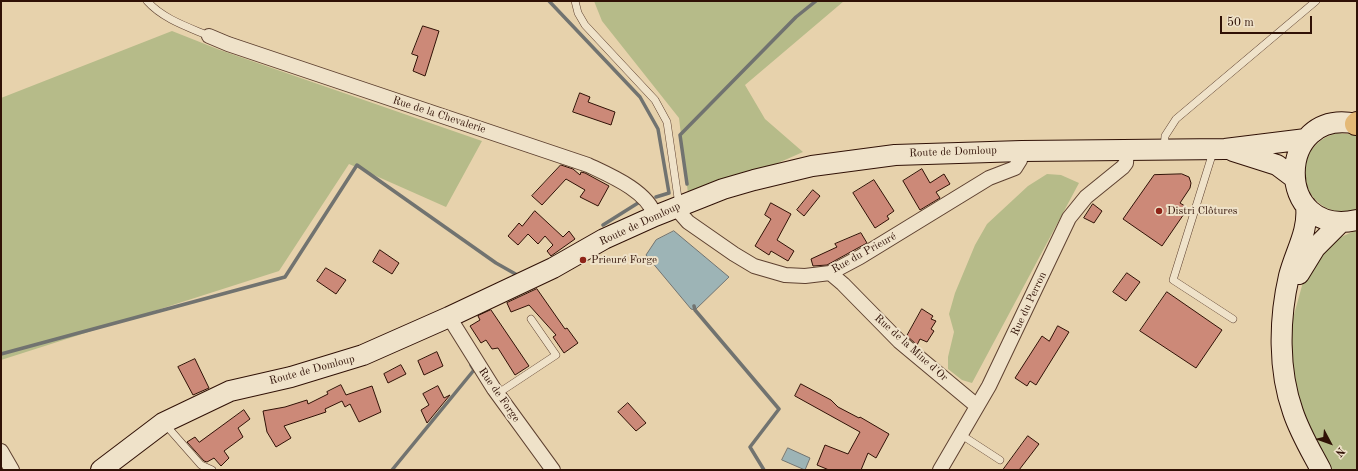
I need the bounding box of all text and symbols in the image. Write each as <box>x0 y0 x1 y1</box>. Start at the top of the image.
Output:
scale bar <box>1222 8 1314 34</box>
text: 50 m <box>1227 17 1254 29</box>
street label: Rue de la Chevalerie <box>391 94 487 136</box>
street label: Route de Domloup <box>909 144 997 160</box>
street label: Route de Domloup <box>597 199 683 249</box>
place label: Distri Clôtures <box>1167 204 1238 218</box>
marker: Distri Clôtures <box>1154 206 1164 216</box>
street label: Rue du Prieuré <box>829 230 899 276</box>
place label: Prieuré Forge <box>591 253 657 267</box>
marker: Prieuré Forge <box>578 255 588 265</box>
street label: Rue du Perron <box>1008 270 1050 338</box>
street label: Rue de la Mine d'Or <box>872 312 950 384</box>
street label: Route de Domloup <box>268 352 356 388</box>
street label: Rue de Forge <box>475 365 523 425</box>
north arrow <box>1310 423 1350 463</box>
text: N <box>1333 444 1346 458</box>

